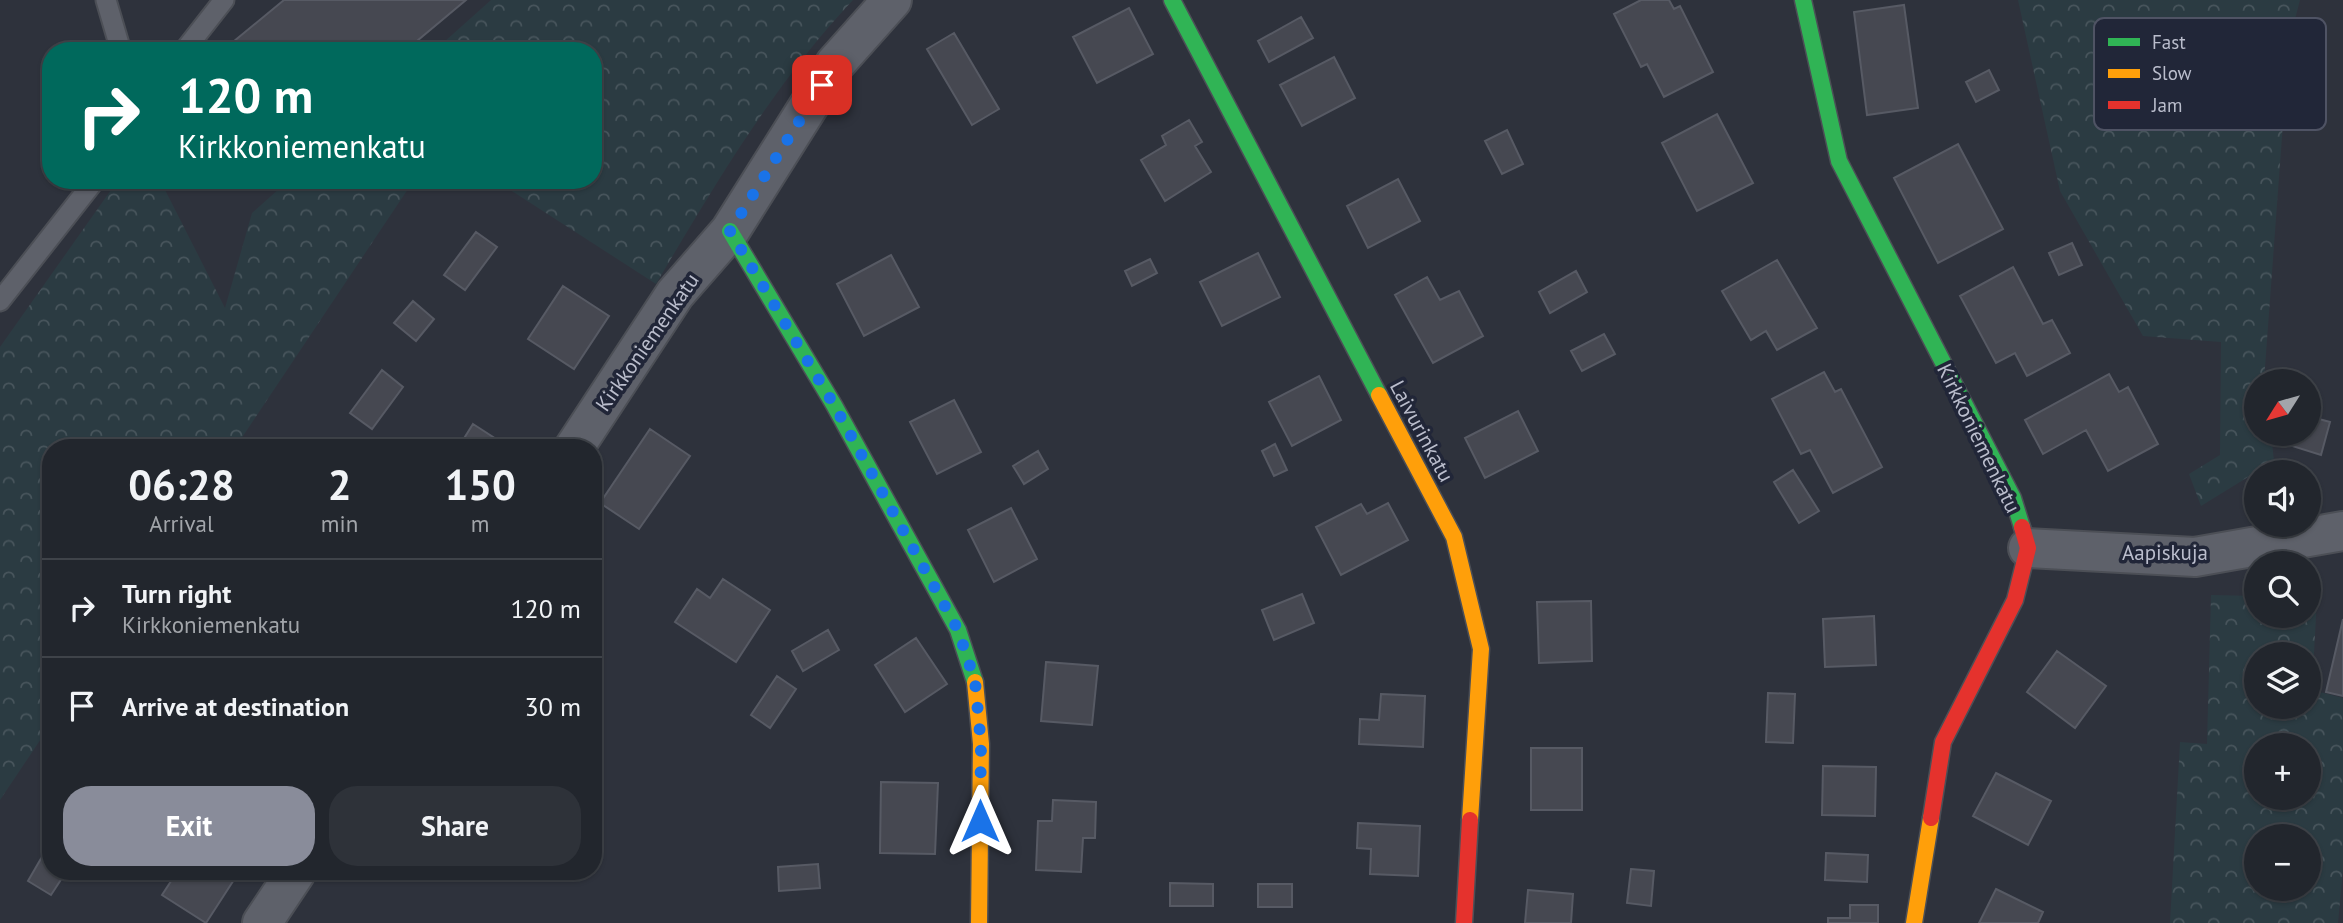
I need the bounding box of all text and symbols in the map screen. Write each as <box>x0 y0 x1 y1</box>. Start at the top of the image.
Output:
legend <box>2094 18 2326 130</box>
text: Fast <box>2152 30 2186 54</box>
pin <box>792 55 852 115</box>
text: Slow <box>2152 61 2192 85</box>
text: 120 m <box>178 63 313 127</box>
icon: arrive <box>803 66 841 104</box>
icon: right <box>63 70 154 161</box>
text: Jam <box>2151 93 2182 117</box>
text: Kirkkoniemenkatu <box>178 125 426 167</box>
street label: Kirkkoniemenkatu <box>589 268 705 416</box>
street label: Kirkkoniemenkatu <box>1931 359 2027 517</box>
north arrow <box>2244 369 2320 446</box>
map controls <box>2244 369 2321 901</box>
street label: Laivurinkatu <box>1384 376 1460 486</box>
text: 06:28 <box>128 457 235 512</box>
text: 2 <box>328 457 351 512</box>
text: 150 <box>444 457 516 512</box>
button: sound <box>2244 460 2321 537</box>
text: Arrival <box>149 509 214 538</box>
text: min <box>321 509 358 538</box>
text: m <box>471 509 489 538</box>
street label: Aapiskuja <box>2122 539 2208 566</box>
button: search <box>2244 551 2321 628</box>
text: Turn right <box>122 577 231 610</box>
icon: right <box>63 589 101 627</box>
text: 120 m <box>510 592 581 625</box>
text: Kirkkoniemenkatu <box>122 610 300 639</box>
button: layers <box>2244 642 2321 719</box>
icon: arrive <box>63 687 101 725</box>
text: Arrive at destination <box>122 690 349 723</box>
text: 30 m <box>525 690 581 723</box>
button: + <box>2244 733 2321 810</box>
position arrow <box>943 784 1017 858</box>
button: Exit <box>63 786 315 866</box>
button: Share <box>329 786 581 866</box>
button: − <box>2244 824 2321 901</box>

